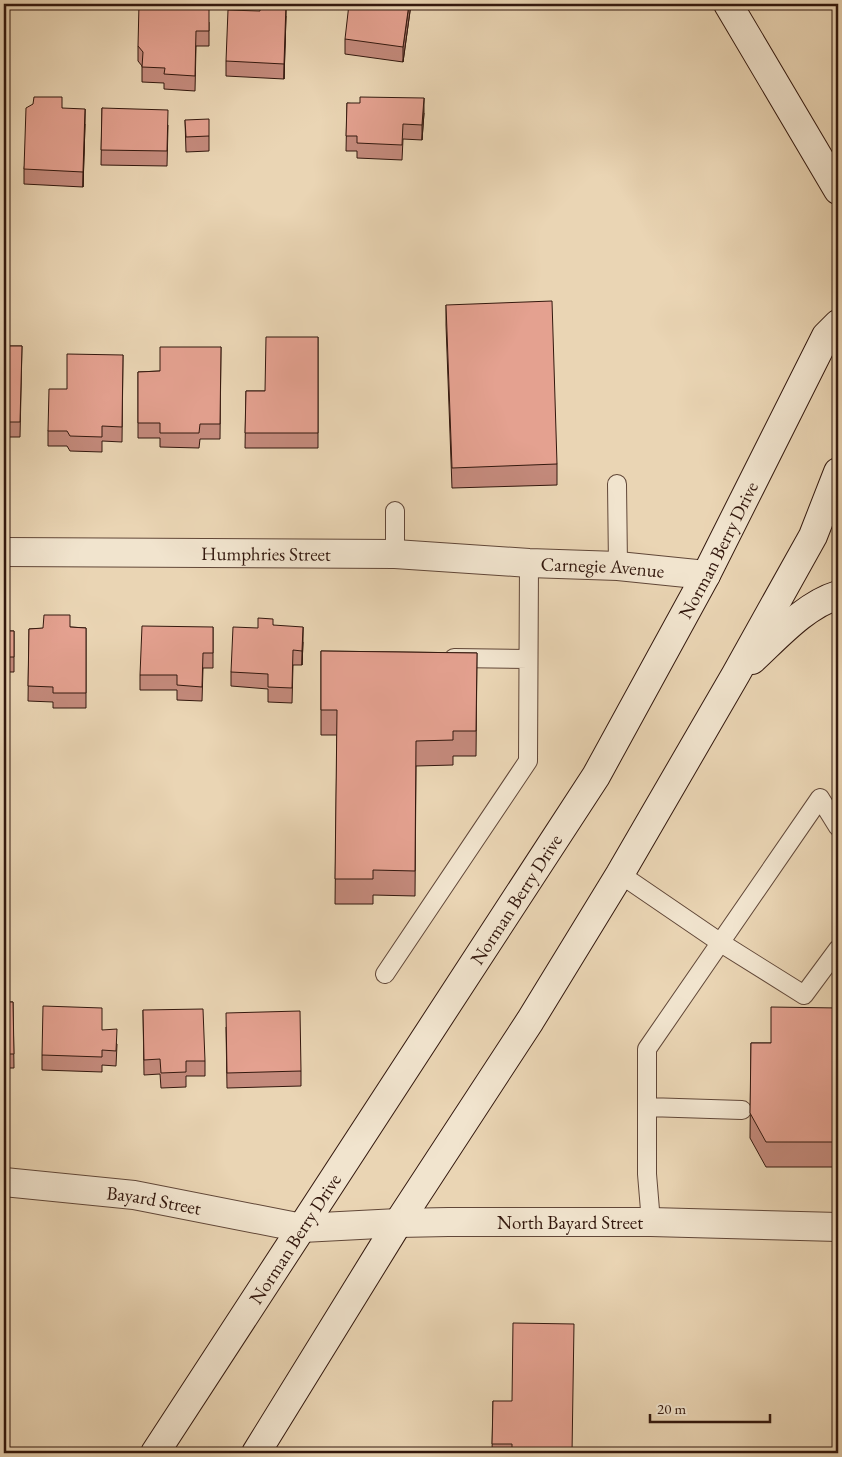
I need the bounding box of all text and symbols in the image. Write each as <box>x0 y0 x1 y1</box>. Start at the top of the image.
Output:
street label: Norman Berry Drive <box>673 477 764 623</box>
street label: Humphries Street <box>201 541 331 567</box>
street label: Carnegie Avenue <box>540 551 665 584</box>
street label: Norman Berry Drive <box>464 829 568 970</box>
street label: Norman Berry Drive <box>243 1169 347 1309</box>
street label: Bayard Street <box>105 1180 203 1221</box>
street label: North Bayard Street <box>497 1210 643 1235</box>
scale bar <box>650 1392 770 1424</box>
text: 20 m <box>657 1399 686 1418</box>

